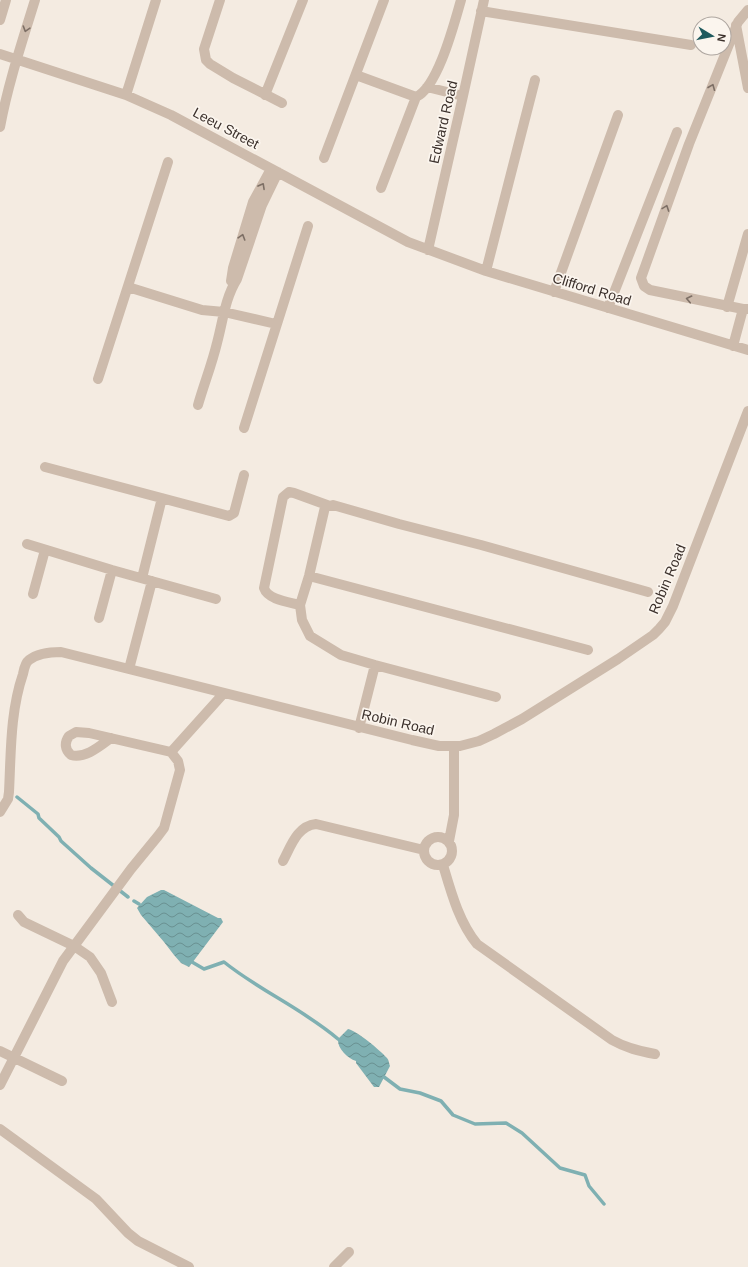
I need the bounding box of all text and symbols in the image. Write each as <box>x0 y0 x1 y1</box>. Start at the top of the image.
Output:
north arrow <box>692 16 732 56</box>
one-way arrow <box>22 26 31 33</box>
text: N <box>715 33 728 43</box>
street label: Edward Road <box>426 79 460 165</box>
one-way arrow <box>707 84 715 92</box>
street label: Leeu Street <box>190 104 262 152</box>
one-way arrow <box>258 182 265 190</box>
one-way arrow <box>661 205 669 212</box>
one-way arrow <box>238 234 246 241</box>
street label: Clifford Road <box>551 269 633 309</box>
one-way arrow <box>686 295 692 303</box>
street label: Robin Road <box>645 542 689 616</box>
street label: Robin Road <box>360 706 436 738</box>

